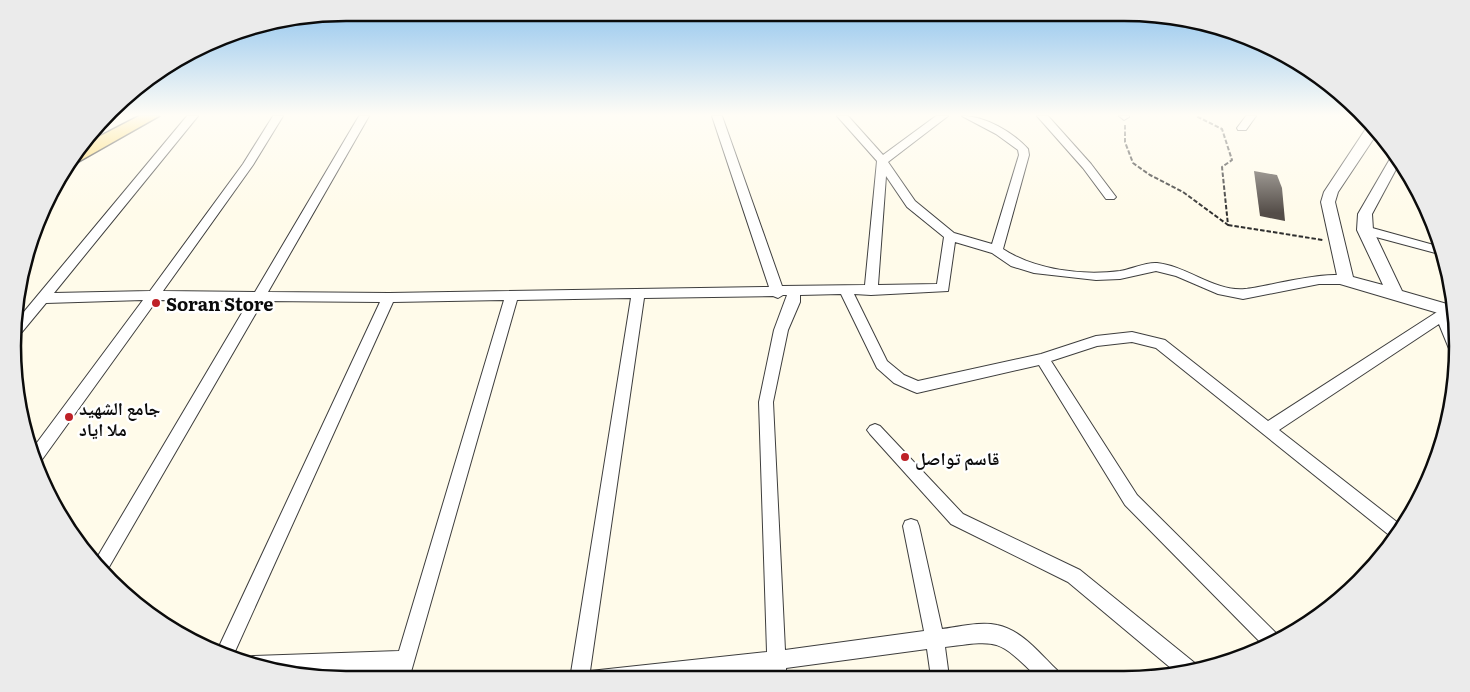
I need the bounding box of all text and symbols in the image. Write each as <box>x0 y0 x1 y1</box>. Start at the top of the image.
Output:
place label: Soran Store <box>166 290 273 317</box>
marker: Soran Store <box>150 297 162 309</box>
place label: جامع الشهيد ملا اياد <box>79 394 161 442</box>
marker: جامع الشهيد ملا اياد <box>63 411 75 423</box>
place label: قاسم تواصل <box>915 444 1000 471</box>
marker: قاسم تواصل <box>899 451 911 463</box>

